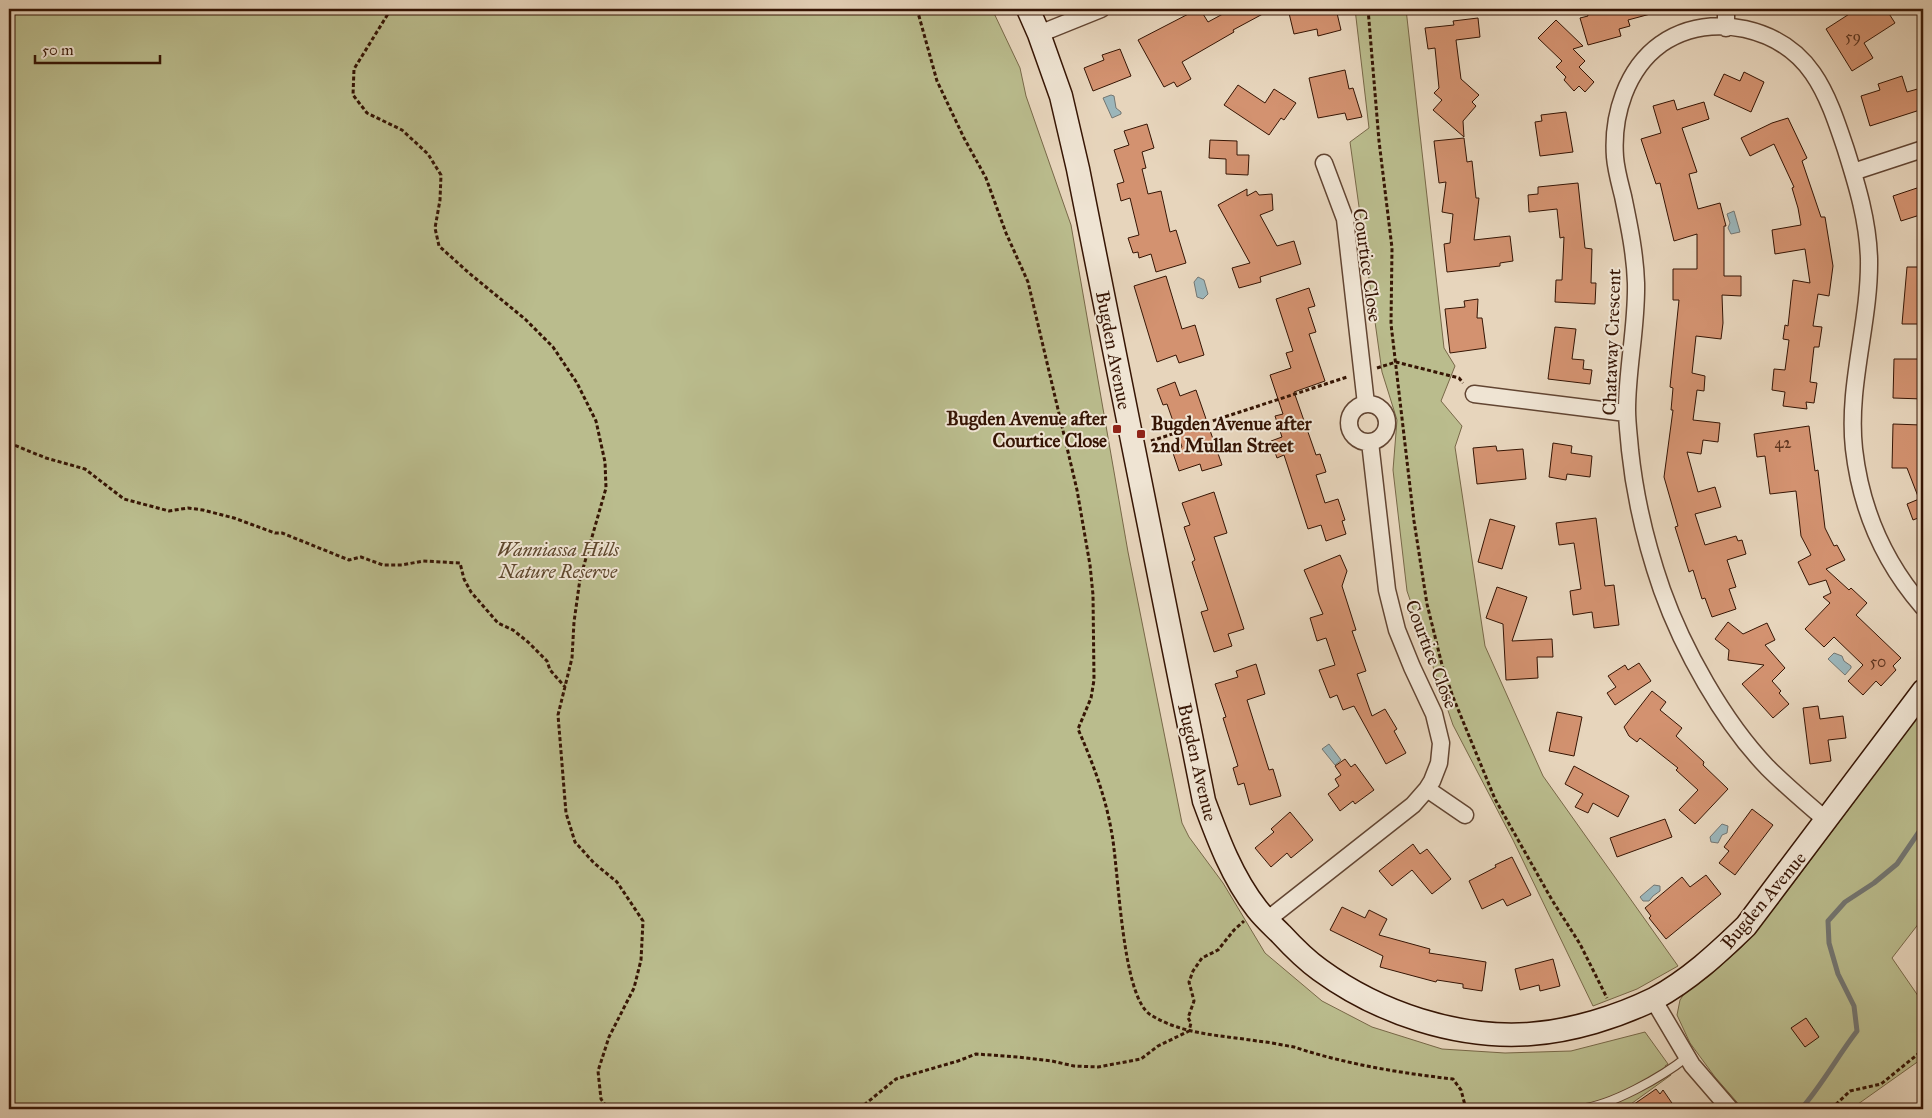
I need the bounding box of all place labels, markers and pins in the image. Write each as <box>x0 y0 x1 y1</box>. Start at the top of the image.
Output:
place label: Bugden Avenue after Courtice Close <box>946 407 1108 452</box>
place label: Bugden Avenue after 2nd Mullan Street <box>1151 412 1313 457</box>
marker: Bugden Avenue after Courtice Close <box>1111 423 1123 435</box>
marker: Bugden Avenue after 2nd Mullan Street <box>1135 428 1147 440</box>

